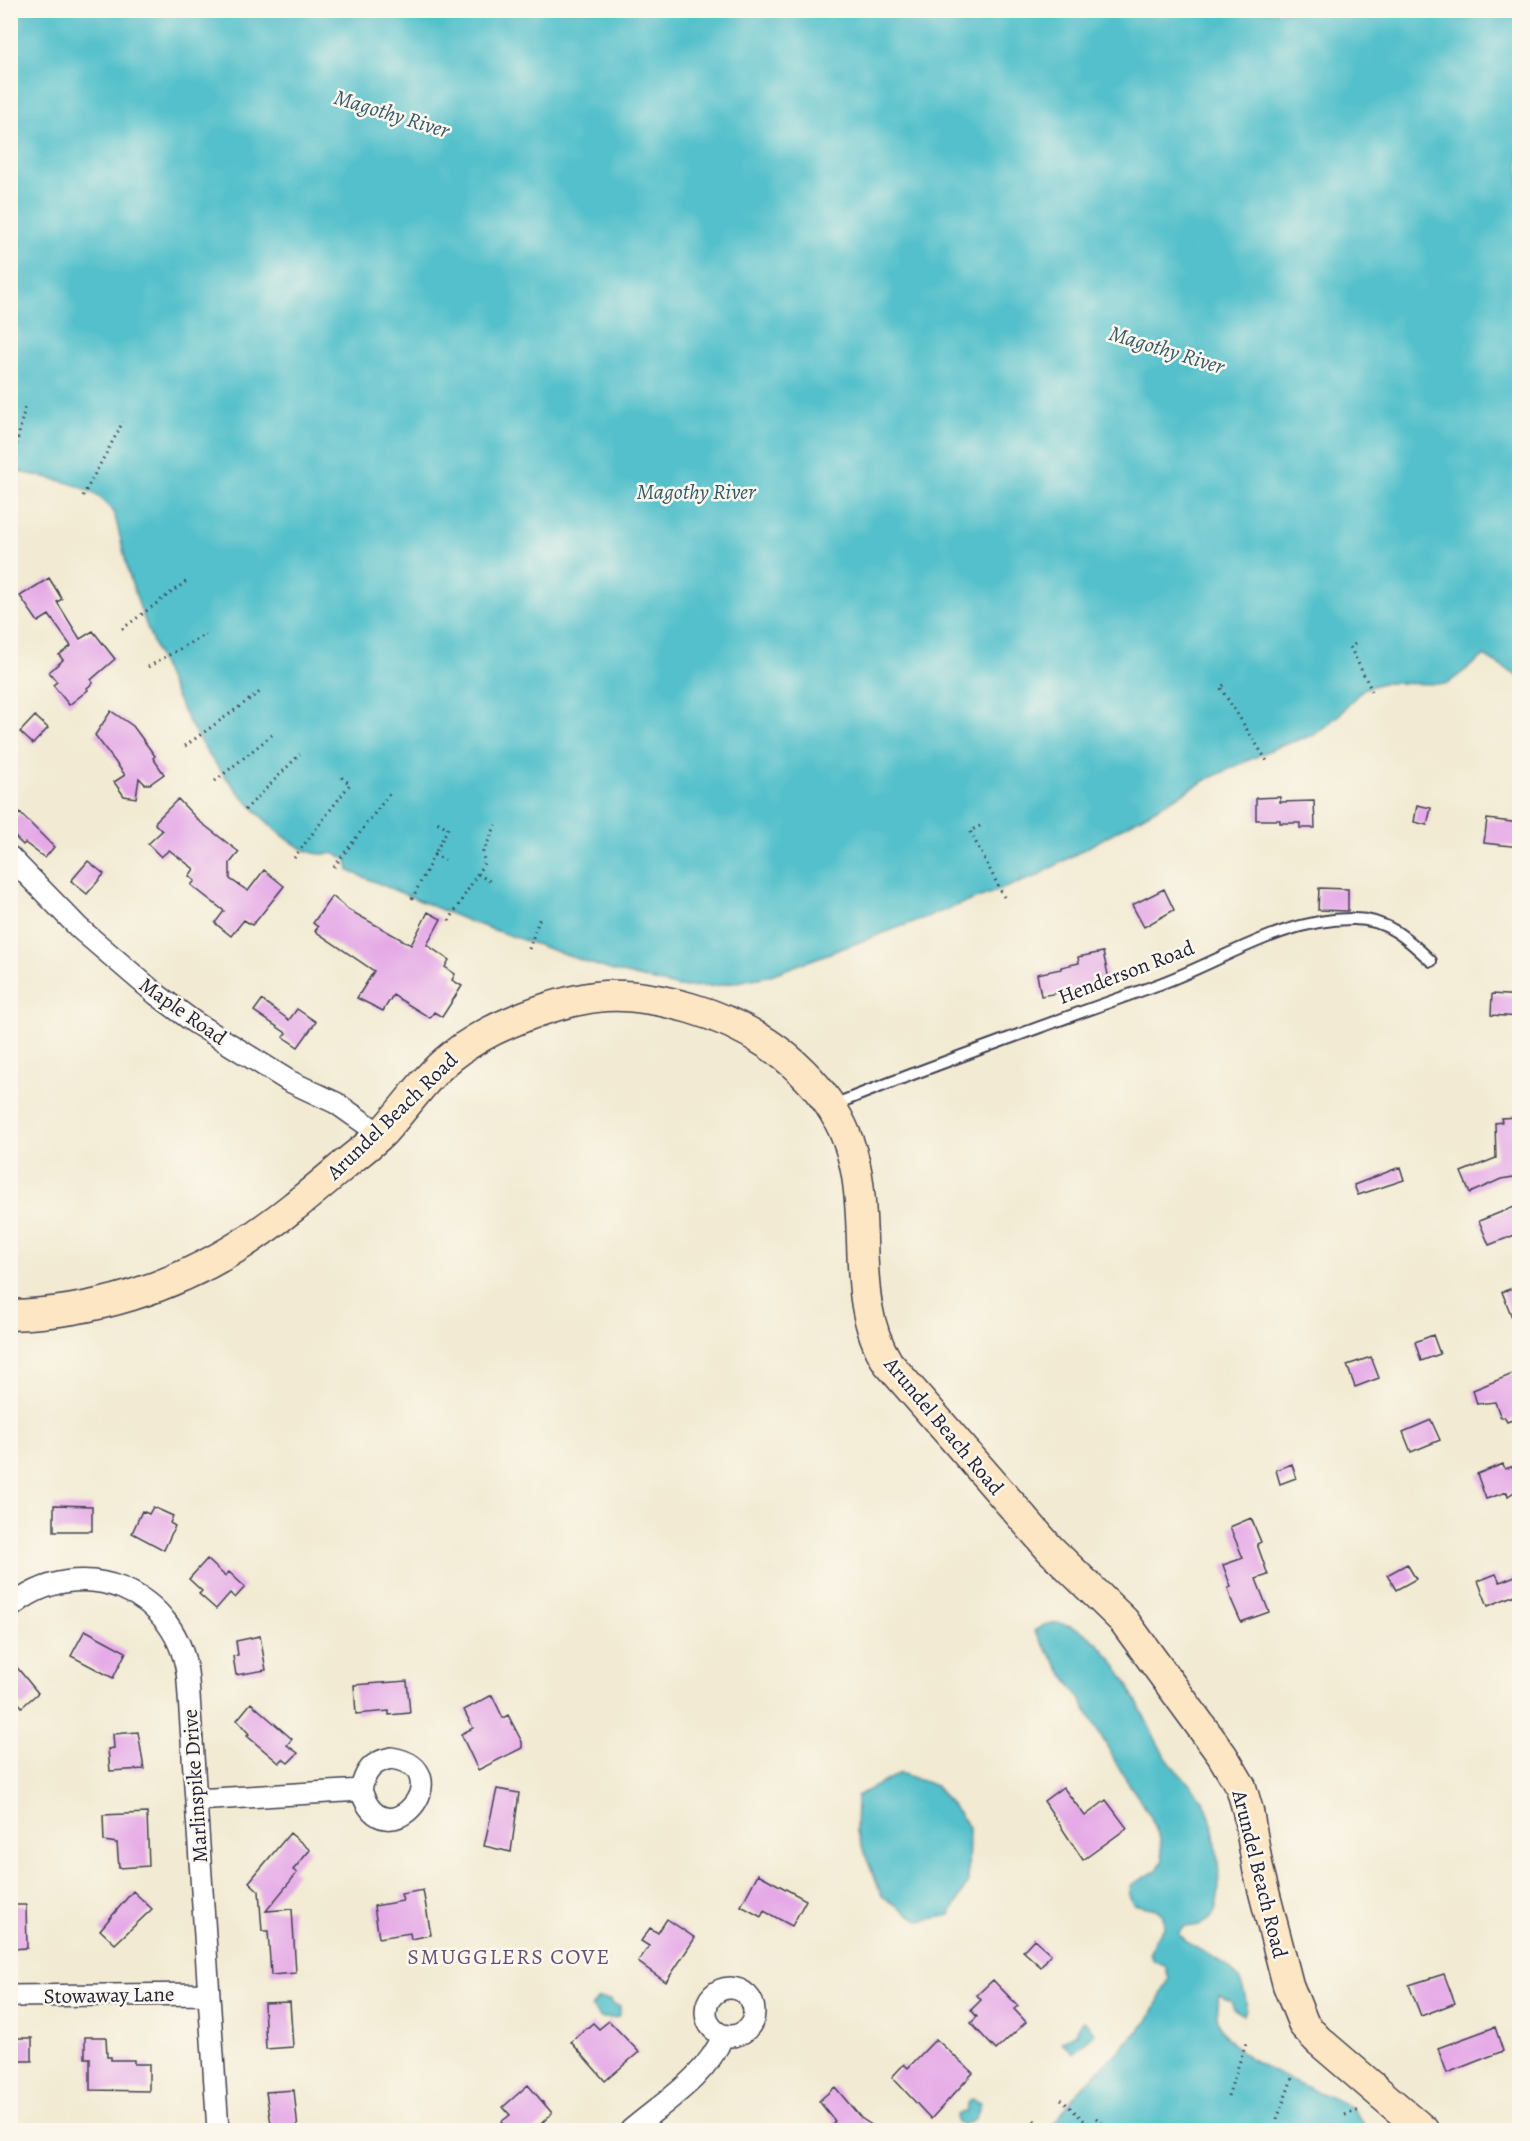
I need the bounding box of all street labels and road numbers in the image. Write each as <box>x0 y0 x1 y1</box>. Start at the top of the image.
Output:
street label: Henderson Road <box>1054 933 1199 1011</box>
street label: Maple Road <box>134 971 233 1052</box>
street label: Arundel Beach Road <box>320 1046 464 1187</box>
street label: Arundel Beach Road <box>877 1350 1011 1502</box>
street label: Marlinspike Drive <box>176 1708 214 1864</box>
street label: Arundel Beach Road <box>1225 1786 1295 1962</box>
street label: Stowaway Lane <box>43 1980 175 2010</box>

